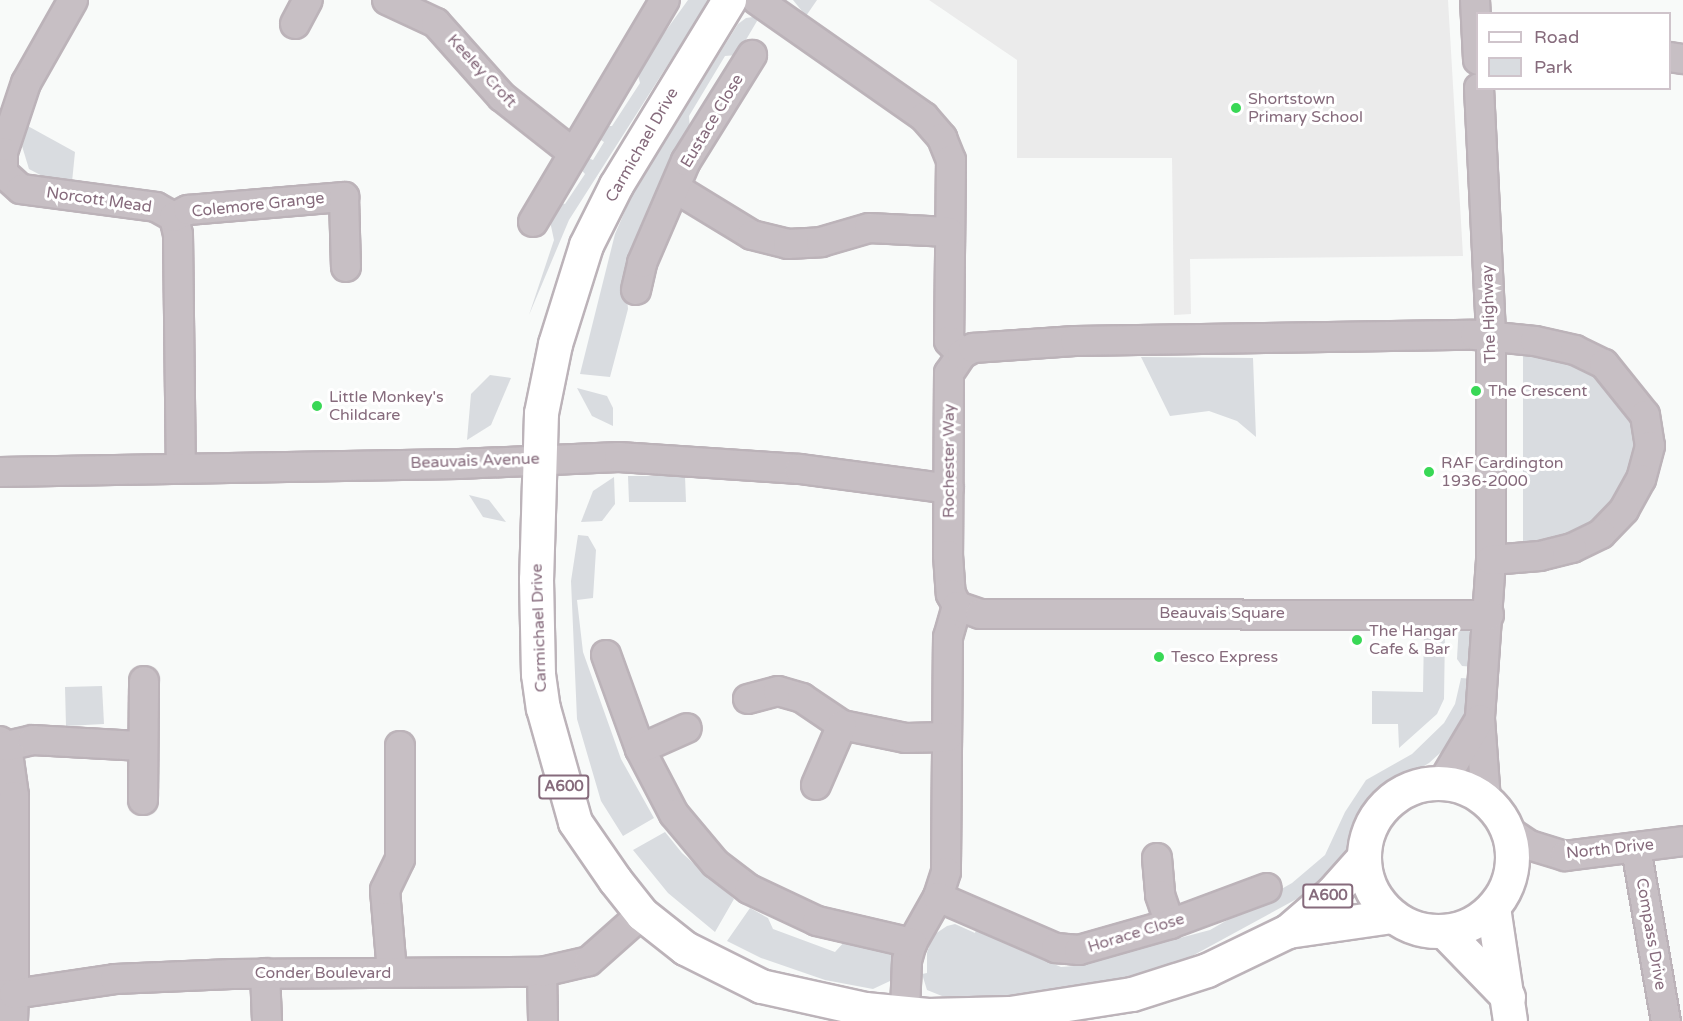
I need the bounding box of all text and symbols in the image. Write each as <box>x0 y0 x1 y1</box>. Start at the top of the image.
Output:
legend <box>1476 12 1671 90</box>
text: Road <box>1534 26 1579 48</box>
street label: Keeley Croft <box>443 30 521 112</box>
text: Park <box>1534 56 1572 78</box>
street label: Eustace Close <box>677 71 747 171</box>
street label: Carmichael Drive <box>601 84 683 206</box>
place label: Shortstown Primary School <box>1248 89 1363 127</box>
marker: Shortstown Primary School <box>1229 101 1243 115</box>
street label: Norcott Mead <box>45 183 153 217</box>
street label: Colemore Grange <box>191 188 325 222</box>
street label: The Highway <box>1478 265 1500 363</box>
place label: The Crescent <box>1488 381 1587 401</box>
marker: The Crescent <box>1469 384 1483 398</box>
place label: Little Monkey's Childcare <box>329 387 444 425</box>
marker: Little Monkey's Childcare <box>310 399 324 413</box>
street label: Rochester Way <box>939 404 959 518</box>
street label: Beauvais Avenue <box>410 449 540 473</box>
place label: RAF Cardington 1936-2000 <box>1441 453 1564 491</box>
marker: RAF Cardington 1936-2000 <box>1422 465 1436 479</box>
street label: Carmichael Drive <box>527 563 551 693</box>
street label: Beauvais Square <box>1159 603 1285 623</box>
place label: The Hangar Cafe & Bar <box>1369 621 1458 659</box>
marker: The Hangar Cafe & Bar <box>1350 633 1364 647</box>
place label: Tesco Express <box>1171 647 1278 667</box>
marker: Tesco Express <box>1152 650 1166 664</box>
road number: A600 <box>537 775 591 799</box>
street label: North Drive <box>1565 835 1655 863</box>
street label: Compass Drive <box>1632 877 1670 991</box>
road number: A600 <box>1301 884 1355 908</box>
street label: Horace Close <box>1085 909 1187 957</box>
street label: Conder Boulevard <box>255 963 391 983</box>

